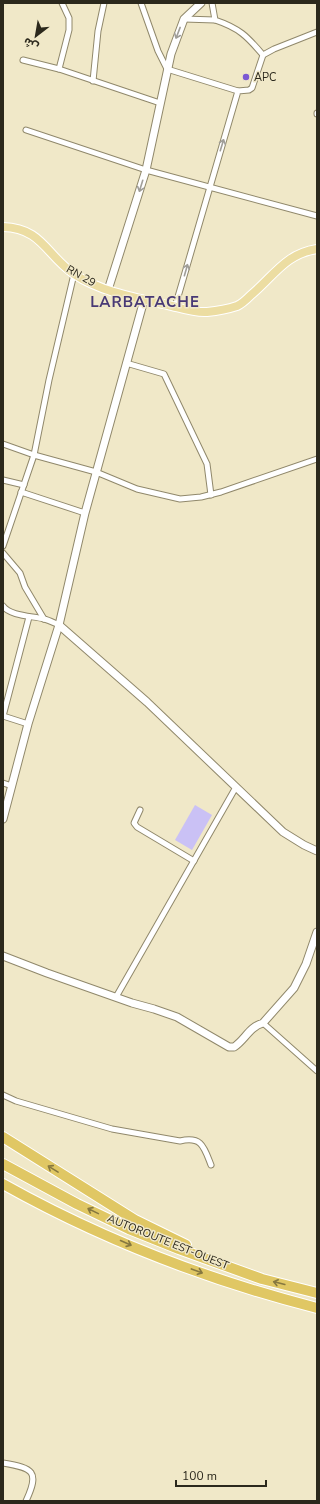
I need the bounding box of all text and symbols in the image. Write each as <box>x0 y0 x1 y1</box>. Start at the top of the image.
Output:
north arrow <box>16 16 56 56</box>
one-way arrow <box>173 27 181 39</box>
text: ش <box>21 34 41 54</box>
place label: APC <box>254 70 276 85</box>
marker: APC <box>241 72 251 82</box>
one-way arrow <box>219 139 226 152</box>
one-way arrow <box>137 180 144 193</box>
street label: RN 29 <box>64 262 98 290</box>
one-way arrow <box>183 263 190 276</box>
district label: LARBATACHE <box>90 292 200 312</box>
one-way arrow <box>47 1164 59 1172</box>
one-way arrow <box>87 1207 99 1214</box>
street label: AUTOROUTE EST-OUEST <box>105 1211 231 1273</box>
one-way arrow <box>120 1240 132 1247</box>
one-way arrow <box>190 1268 202 1276</box>
one-way arrow <box>273 1279 286 1287</box>
scale bar <box>176 1462 266 1488</box>
text: 100 m <box>182 1468 217 1484</box>

